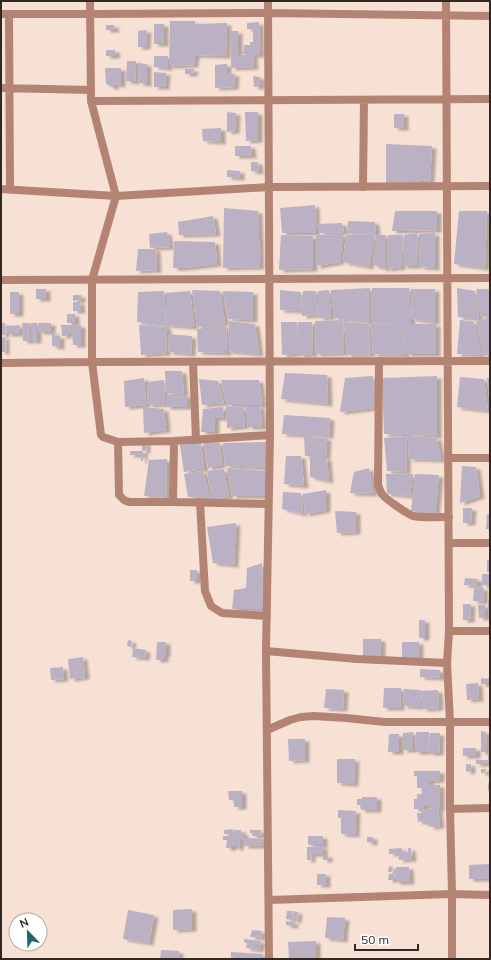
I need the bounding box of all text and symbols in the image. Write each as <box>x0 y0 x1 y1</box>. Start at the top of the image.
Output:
north arrow <box>8 912 48 952</box>
text: N <box>18 915 31 931</box>
scale bar <box>355 926 418 952</box>
text: 50 m <box>361 932 389 947</box>

